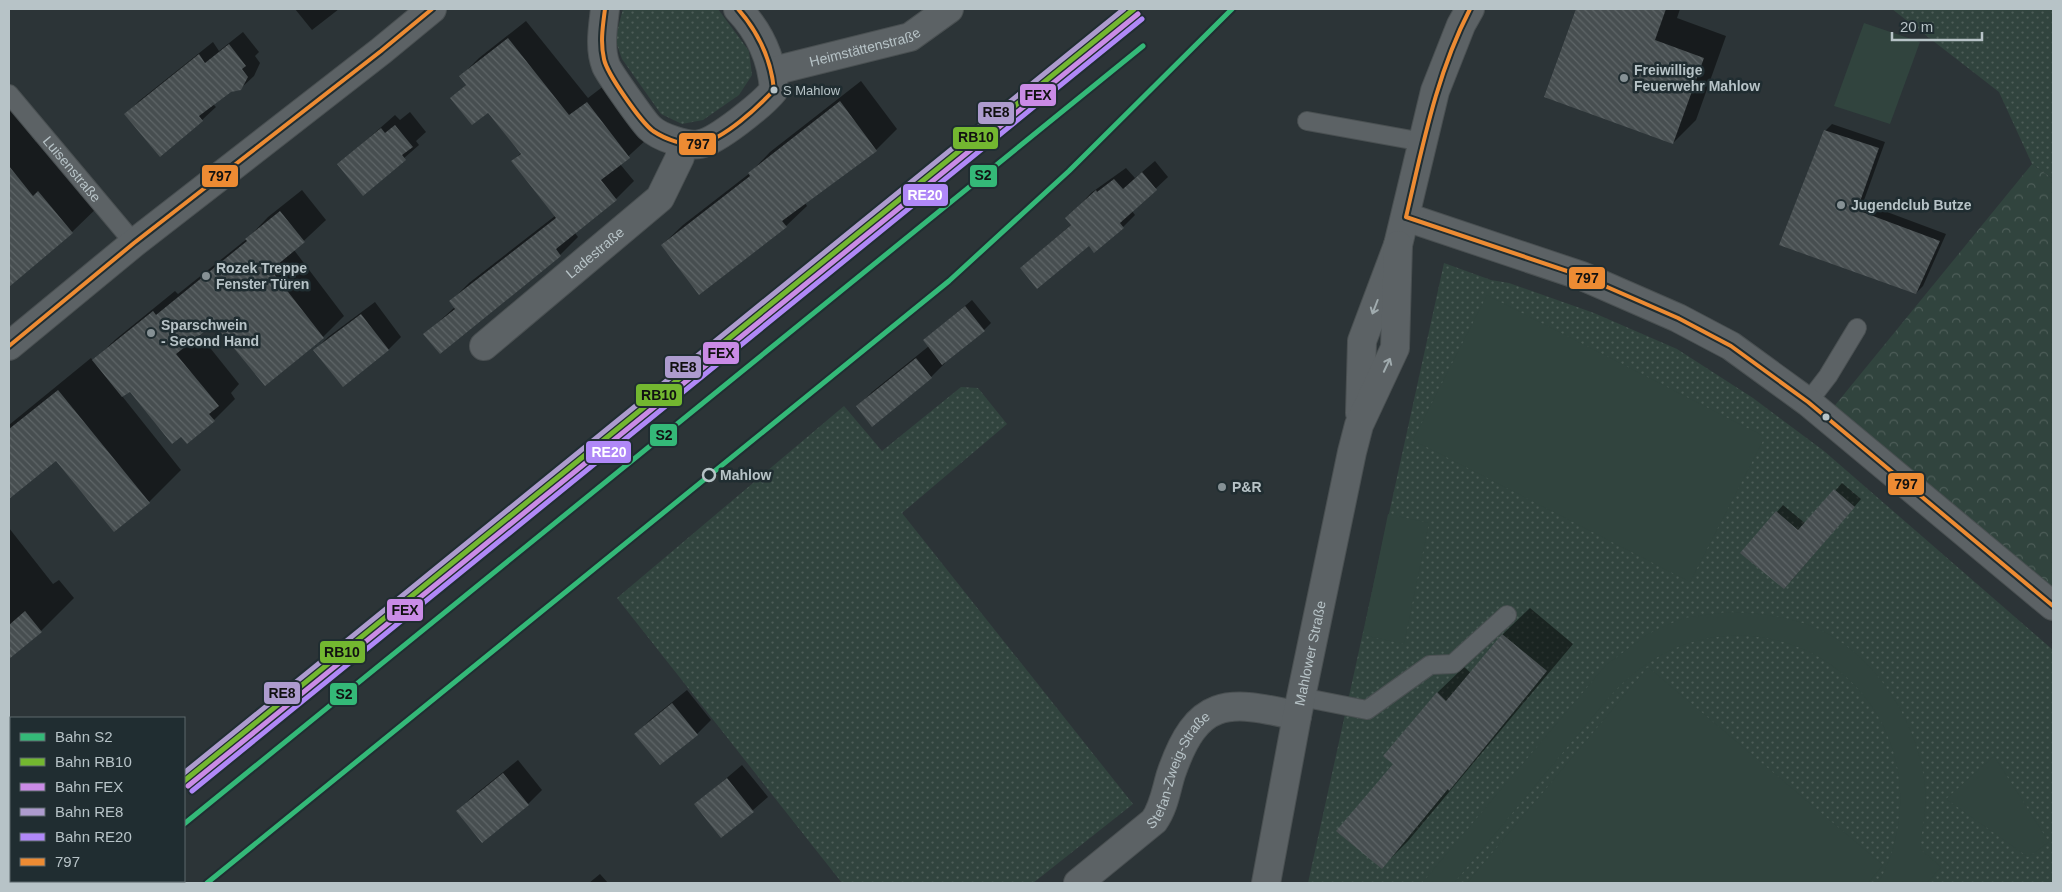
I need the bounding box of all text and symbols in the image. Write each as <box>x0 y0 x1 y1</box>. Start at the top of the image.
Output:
scale bar <box>1892 10 1982 42</box>
text: 20 m <box>1900 18 1933 35</box>
street label: Heimstättenstraße <box>808 24 924 70</box>
place label: Freiwillige Feuerwehr Mahlow <box>1634 62 1760 94</box>
marker: Freiwillige Feuerwehr Mahlow <box>1618 72 1630 84</box>
place label: S Mahlow <box>783 83 841 98</box>
line badge: FEX <box>1019 83 1057 107</box>
marker: S Mahlow <box>769 85 779 95</box>
text: FEX <box>1024 87 1052 103</box>
line badge: RE8 <box>977 101 1015 125</box>
text: RE8 <box>982 104 1010 120</box>
line badge: RB10 <box>952 126 999 150</box>
text: RB10 <box>958 129 994 145</box>
line badge: 797 <box>678 132 717 156</box>
street label: Luisenstraße <box>40 133 104 205</box>
text: 797 <box>686 136 710 152</box>
line badge: 797 <box>201 164 239 188</box>
line badge: S2 <box>969 164 998 188</box>
text: S2 <box>974 167 992 183</box>
text: 797 <box>208 168 232 184</box>
line badge: RE20 <box>902 183 949 207</box>
text: RE20 <box>907 187 943 203</box>
place label: Jugendclub Butze <box>1851 197 1972 213</box>
marker: Jugendclub Butze <box>1835 199 1847 211</box>
street label: Ladestraße <box>563 224 627 282</box>
place label: Rozek Treppe Fenster Türen <box>216 260 309 292</box>
line badge: 797 <box>1568 266 1606 290</box>
marker: Rozek Treppe Fenster Türen <box>200 270 212 282</box>
text: 797 <box>1575 270 1599 286</box>
one-way arrow <box>1370 299 1379 315</box>
place label: Sparschwein - Second Hand <box>161 317 259 349</box>
marker: Sparschwein - Second Hand <box>145 327 157 339</box>
line badge: FEX <box>702 341 740 365</box>
text: FEX <box>707 345 735 361</box>
line badge: RE8 <box>664 355 702 379</box>
one-way arrow <box>1383 358 1392 373</box>
text: RE8 <box>669 359 697 375</box>
line badge: RB10 <box>635 383 683 407</box>
text: RB10 <box>641 387 677 403</box>
unlabelled marker <box>1821 412 1831 422</box>
line badge: S2 <box>649 423 678 447</box>
text: S2 <box>655 427 673 443</box>
line badge: RE20 <box>585 440 632 464</box>
text: RE20 <box>591 444 627 460</box>
place label: Mahlow <box>720 467 771 483</box>
marker: Mahlow <box>702 468 716 482</box>
line badge: 797 <box>1887 472 1925 496</box>
text: 797 <box>1894 476 1918 492</box>
place label: P&R <box>1232 479 1262 495</box>
marker: P&R <box>1216 481 1228 493</box>
line badge: FEX <box>386 598 424 622</box>
street label: Mahlower Straße <box>1291 599 1329 707</box>
text: FEX <box>391 602 419 618</box>
line badge: RB10 <box>319 640 366 664</box>
text: RB10 <box>324 644 360 660</box>
line badge: RE8 <box>263 681 301 705</box>
line badge: S2 <box>329 682 358 706</box>
text: RE8 <box>268 685 296 701</box>
text: S2 <box>335 686 353 702</box>
street label: Stefan-Zweig-Straße <box>1143 708 1213 832</box>
legend <box>10 717 185 882</box>
text: Bahn S2 <box>55 728 113 745</box>
text: Bahn RB10 <box>55 753 132 770</box>
text: Bahn FEX <box>55 778 123 795</box>
text: Bahn RE8 <box>55 803 123 820</box>
text: Bahn RE20 <box>55 828 132 845</box>
text: 797 <box>55 853 80 870</box>

